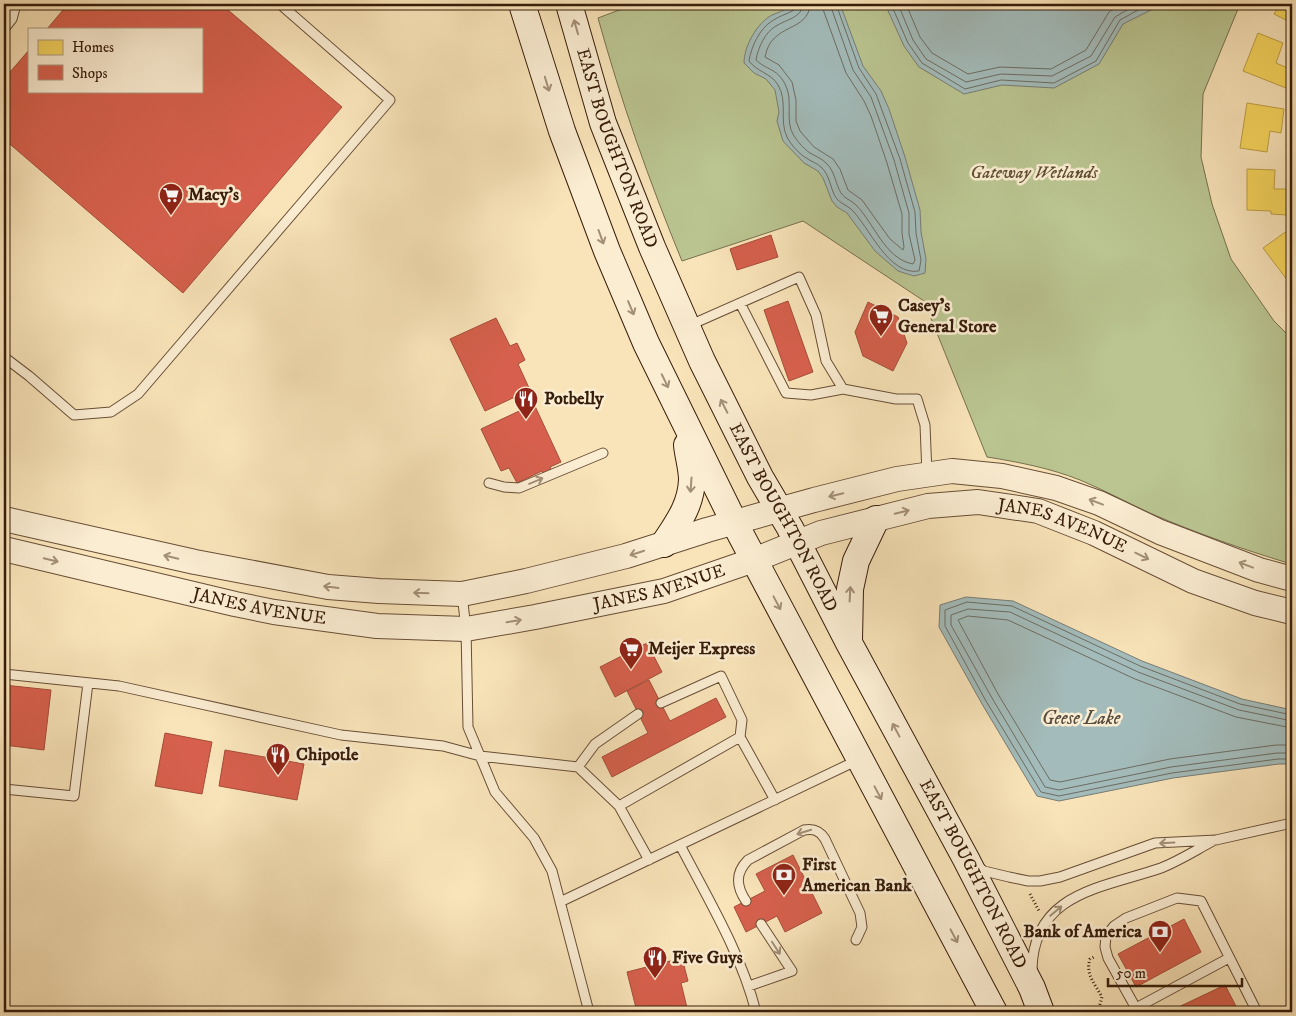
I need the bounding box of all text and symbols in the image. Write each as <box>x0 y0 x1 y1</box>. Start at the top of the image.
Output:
one-way arrow <box>570 19 580 35</box>
legend <box>28 28 202 92</box>
text: Homes <box>72 38 114 57</box>
street label: EAST BOUGHTON ROAD <box>571 46 662 251</box>
text: Shops <box>72 64 108 83</box>
one-way arrow <box>543 75 553 91</box>
park label: Gateway Wetlands <box>970 162 1098 184</box>
supermarket icon: Macy's <box>158 182 184 216</box>
place label: Macy's <box>188 184 239 206</box>
one-way arrow <box>597 229 606 244</box>
place label: Casey's General Store <box>898 295 997 338</box>
one-way arrow <box>627 300 637 315</box>
supermarket icon: Casey's General Store <box>868 303 894 337</box>
one-way arrow <box>660 373 670 388</box>
restaurant icon: Potbelly <box>513 386 539 420</box>
place label: Potbelly <box>544 388 604 410</box>
one-way arrow <box>719 399 728 414</box>
street label: EAST BOUGHTON ROAD <box>724 420 842 616</box>
one-way arrow <box>528 476 543 486</box>
one-way arrow <box>686 476 695 492</box>
one-way arrow <box>828 491 844 500</box>
street label: JANES AVENUE <box>994 494 1131 558</box>
one-way arrow <box>1089 497 1104 507</box>
one-way arrow <box>894 507 910 516</box>
one-way arrow <box>630 548 646 558</box>
one-way arrow <box>164 551 180 561</box>
one-way arrow <box>1134 551 1149 561</box>
one-way arrow <box>43 556 59 565</box>
street label: JANES AVENUE <box>589 560 728 616</box>
one-way arrow <box>1239 560 1254 569</box>
one-way arrow <box>323 582 339 592</box>
street label: JANES AVENUE <box>188 583 328 630</box>
one-way arrow <box>846 587 855 603</box>
one-way arrow <box>413 588 429 597</box>
one-way arrow <box>772 596 782 610</box>
one-way arrow <box>506 615 522 625</box>
supermarket icon: Meijer Express <box>618 636 644 670</box>
place label: Meijer Express <box>648 638 755 660</box>
water label: Geese Lake <box>1042 707 1121 730</box>
one-way arrow <box>891 724 901 738</box>
restaurant icon: Chipotle <box>265 742 291 776</box>
place label: Chipotle <box>296 744 359 766</box>
street label: EAST BOUGHTON ROAD <box>914 776 1031 973</box>
one-way arrow <box>874 785 883 800</box>
one-way arrow <box>796 827 812 837</box>
one-way arrow <box>1160 838 1176 847</box>
place label: First American Bank <box>801 854 913 897</box>
bank icon: First American Bank <box>771 862 797 896</box>
one-way arrow <box>1049 905 1062 917</box>
bank icon: Bank of America <box>1147 919 1173 953</box>
place label: Bank of America <box>1023 921 1142 943</box>
one-way arrow <box>949 929 959 944</box>
one-way arrow <box>772 940 782 954</box>
restaurant icon: Five Guys <box>642 945 668 979</box>
place label: Five Guys <box>672 947 743 969</box>
scale bar <box>1108 956 1242 988</box>
text: 50 m <box>1116 964 1146 983</box>

